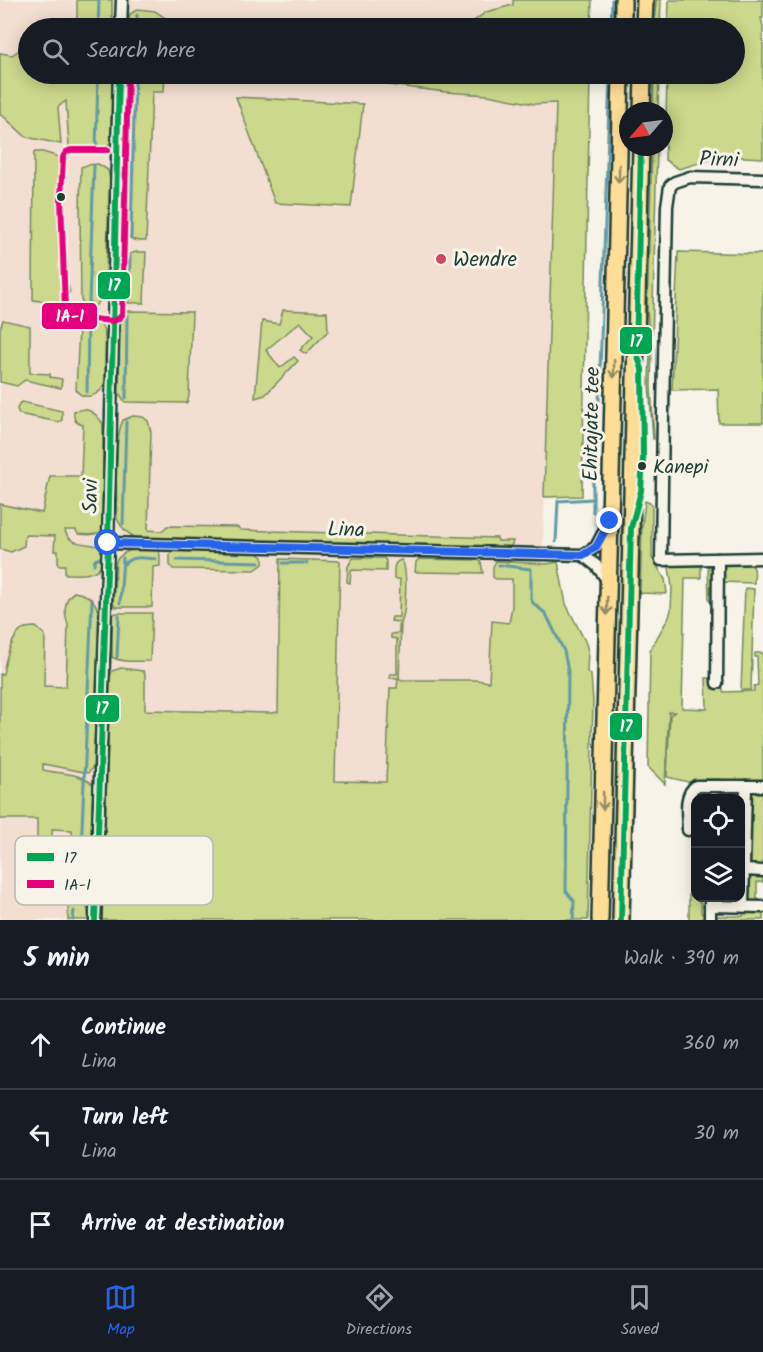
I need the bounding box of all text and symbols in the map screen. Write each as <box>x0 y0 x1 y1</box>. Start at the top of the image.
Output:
search box <box>18 18 745 84</box>
text: Search here <box>87 34 195 69</box>
icon: search <box>39 35 72 68</box>
north arrow <box>619 102 673 156</box>
street label: Pirni <box>699 143 740 178</box>
one-way arrow <box>613 163 625 183</box>
unlabelled marker <box>55 191 67 203</box>
place label: Wendre <box>453 244 517 277</box>
marker: Wendre <box>434 252 448 266</box>
line badge: 17 <box>97 271 131 300</box>
text: 17 <box>108 274 121 299</box>
line badge: 1A-I <box>41 302 98 330</box>
text: 1A-I <box>56 305 84 330</box>
line badge: 17 <box>619 326 653 355</box>
text: 17 <box>630 330 643 355</box>
one-way arrow <box>608 358 620 378</box>
street label: Ehitajate tee <box>575 366 610 482</box>
place label: Kanepi <box>653 452 709 484</box>
marker: Kanepi <box>636 460 648 472</box>
street label: Savi <box>75 477 108 514</box>
route end <box>596 507 622 533</box>
street label: Lina <box>327 514 365 547</box>
route start <box>94 529 120 555</box>
one-way arrow <box>602 595 613 615</box>
line badge: 17 <box>85 694 120 723</box>
text: 17 <box>96 697 109 722</box>
line badge: 17 <box>609 712 643 741</box>
text: 17 <box>620 715 633 740</box>
one-way arrow <box>597 790 608 810</box>
map controls <box>691 794 745 902</box>
button: locate <box>691 794 745 848</box>
legend <box>15 836 213 905</box>
text: 17 <box>64 846 77 871</box>
button: layers <box>691 848 745 902</box>
text: 1A-I <box>64 873 91 898</box>
text: 5 min <box>24 938 90 980</box>
text: Walk · 390 m <box>624 943 739 975</box>
text: Continue <box>81 1011 166 1046</box>
icon: ahead <box>24 1028 57 1061</box>
text: 360 m <box>683 1028 739 1060</box>
text: Lina <box>81 1046 117 1078</box>
text: Turn left <box>81 1101 168 1136</box>
icon: left <box>24 1118 57 1151</box>
text: 30 m <box>694 1118 739 1150</box>
text: Lina <box>81 1136 117 1168</box>
text: Arrive at destination <box>81 1207 284 1242</box>
icon: arrive <box>24 1208 57 1241</box>
tab: Map <box>104 1281 137 1342</box>
tab: Directions <box>346 1281 412 1342</box>
tab: Saved <box>621 1281 659 1342</box>

